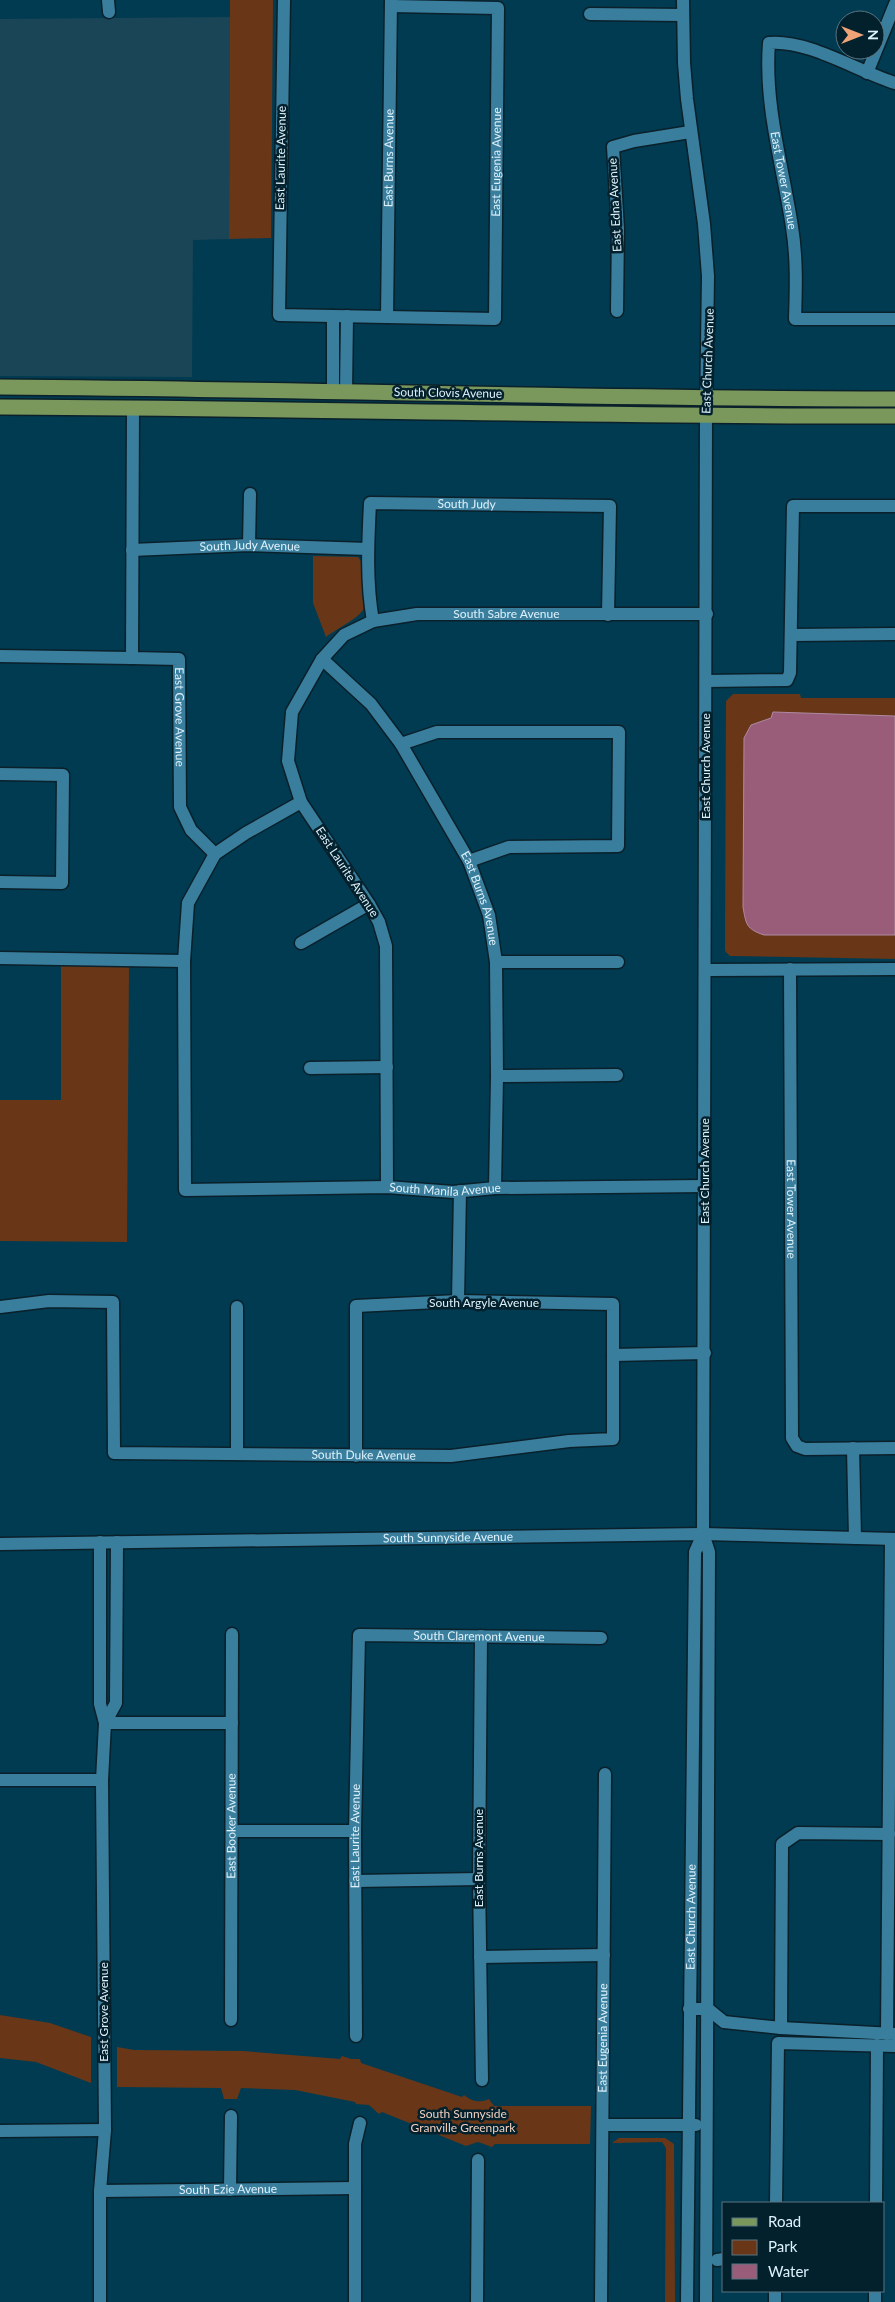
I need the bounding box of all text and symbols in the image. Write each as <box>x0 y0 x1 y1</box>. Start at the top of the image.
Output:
north arrow <box>835 10 885 60</box>
text: N <box>865 30 882 40</box>
street label: East Laurite Avenue <box>272 106 289 210</box>
street label: East Eugenia Avenue <box>488 107 504 217</box>
street label: East Burns Avenue <box>380 109 397 207</box>
street label: East Tower Avenue <box>768 130 800 231</box>
street label: East Edna Avenue <box>605 158 624 252</box>
street label: East Church Avenue <box>698 308 717 414</box>
street label: South Clovis Avenue <box>394 384 502 401</box>
street label: South Judy <box>437 496 497 512</box>
street label: South Judy Avenue <box>199 537 300 554</box>
street label: South Sabre Avenue <box>453 606 560 621</box>
street label: East Grove Avenue <box>172 667 188 767</box>
street label: East Church Avenue <box>698 713 713 819</box>
street label: East Laurite Avenue <box>313 824 382 920</box>
street label: East Burns Avenue <box>458 848 501 947</box>
street label: East Church Avenue <box>697 1118 712 1224</box>
street label: East Tower Avenue <box>784 1159 799 1259</box>
street label: South Manila Avenue <box>389 1179 501 1199</box>
street label: South Argyle Avenue <box>429 1295 539 1310</box>
street label: South Duke Avenue <box>311 1447 416 1463</box>
street label: South Sunnyside Avenue <box>383 1529 513 1546</box>
street label: South Claremont Avenue <box>413 1628 545 1644</box>
street label: East Booker Avenue <box>223 1773 239 1879</box>
street label: East Laurite Avenue <box>347 1784 363 1888</box>
street label: East Burns Avenue <box>471 1809 486 1907</box>
street label: East Church Avenue <box>683 1864 699 1970</box>
street label: East Grove Avenue <box>96 1962 111 2062</box>
street label: East Eugenia Avenue <box>595 1983 610 2093</box>
park label: South Sunnyside Granville Greenpark <box>411 2106 516 2135</box>
street label: South Ezie Avenue <box>179 2181 277 2197</box>
legend <box>722 2202 885 2292</box>
text: Road <box>768 2212 801 2230</box>
text: Park <box>768 2237 798 2255</box>
text: Water <box>768 2262 809 2280</box>

